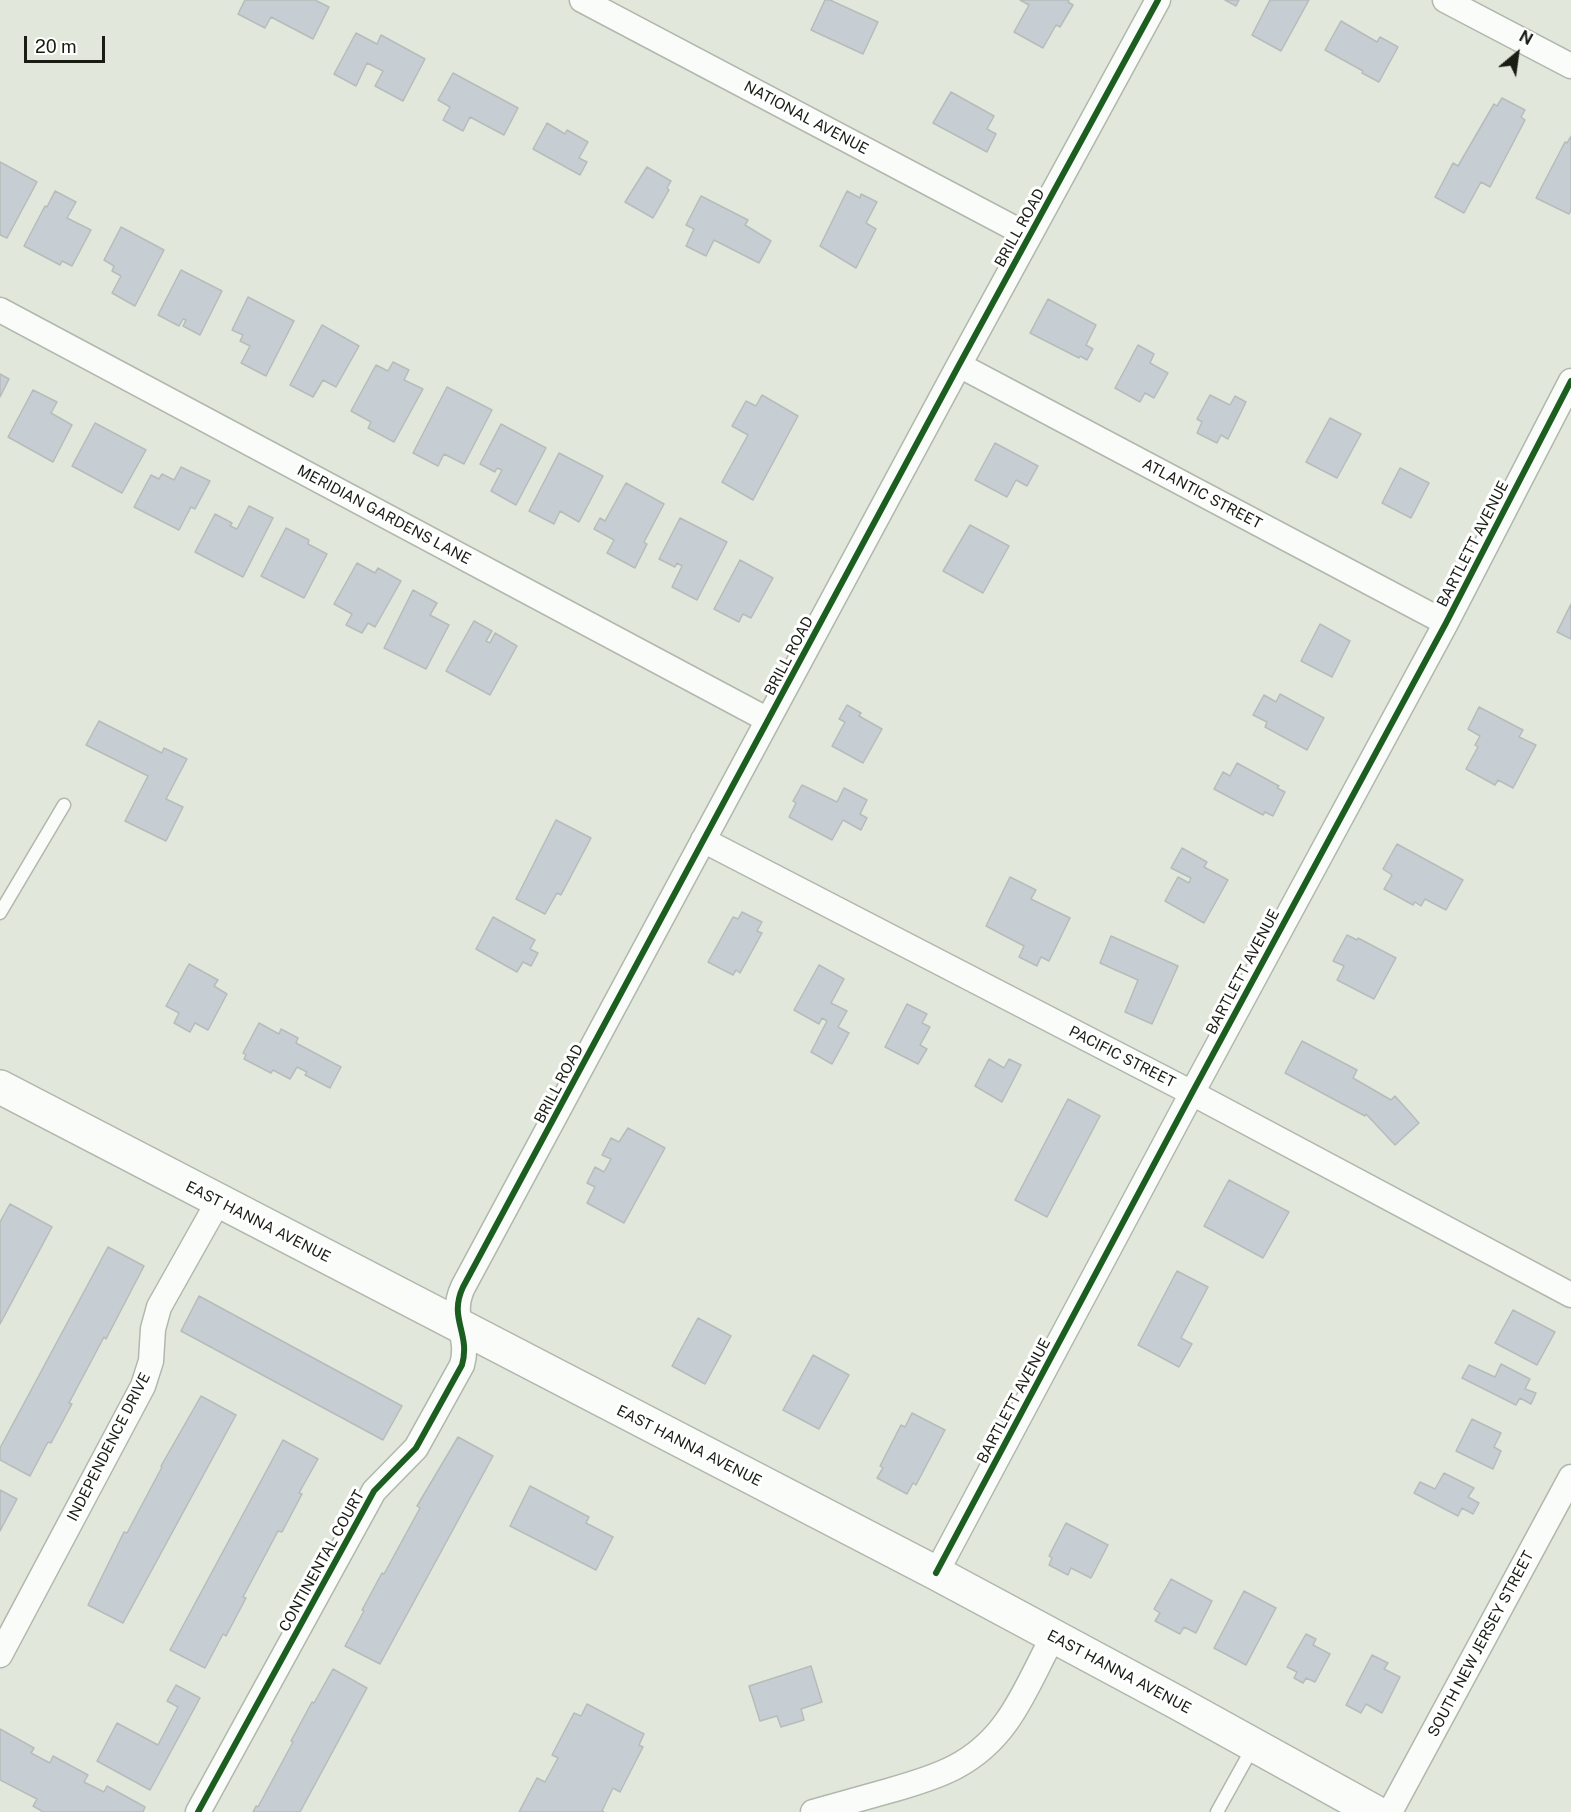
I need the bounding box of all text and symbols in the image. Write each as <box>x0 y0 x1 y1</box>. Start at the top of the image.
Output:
scale bar <box>27 24 108 62</box>
north arrow <box>1487 24 1547 84</box>
text: N <box>1516 26 1536 49</box>
text: 20 m <box>35 36 77 57</box>
street label: NATIONAL AVENUE <box>741 78 871 158</box>
street label: BRILL ROAD <box>991 186 1049 270</box>
street label: ATLANTIC STREET <box>1139 455 1265 533</box>
street label: MERIDIAN GARDENS LANE <box>294 461 474 569</box>
street label: BARTLETT AVENUE <box>1433 478 1513 610</box>
street label: BRILL ROAD <box>761 613 817 699</box>
street label: BARTLETT AVENUE <box>1202 906 1284 1038</box>
street label: PACIFIC STREET <box>1066 1022 1178 1092</box>
street label: BRILL ROAD <box>531 1041 587 1127</box>
street label: EAST HANNA AVENUE <box>182 1178 334 1266</box>
street label: BARTLETT AVENUE <box>973 1335 1055 1467</box>
street label: INDEPENDENCE DRIVE <box>64 1370 154 1524</box>
street label: EAST HANNA AVENUE <box>613 1402 765 1490</box>
street label: CONTINENTAL COURT <box>276 1487 368 1635</box>
street label: SOUTH NEW JERSEY STREET <box>1424 1548 1538 1740</box>
street label: EAST HANNA AVENUE <box>1044 1626 1194 1718</box>

